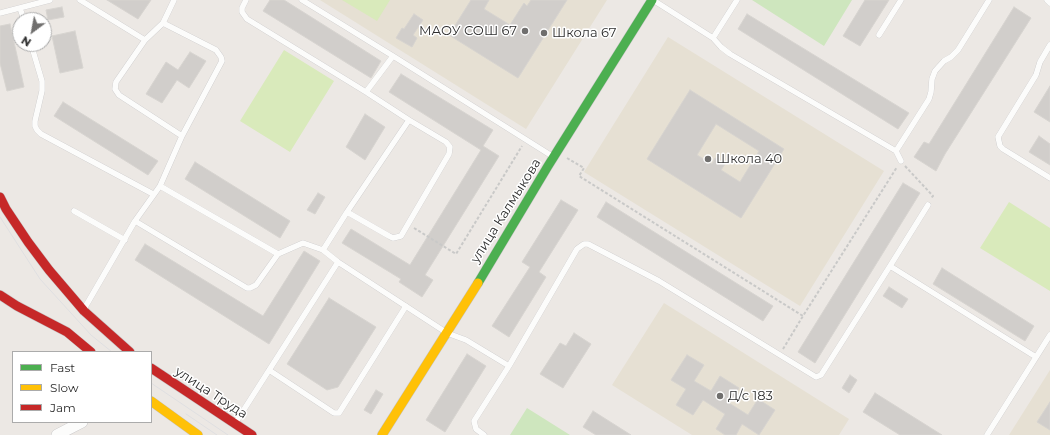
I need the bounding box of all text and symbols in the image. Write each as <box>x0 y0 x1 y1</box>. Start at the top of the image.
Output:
north arrow <box>12 12 52 52</box>
place label: МАОУ СОШ 67 <box>419 23 517 39</box>
place label: Школа 67 <box>552 25 616 41</box>
marker: МАОУ СОШ 67 <box>520 26 530 36</box>
marker: Школа 67 <box>539 28 549 38</box>
text: N <box>19 33 34 50</box>
place label: Школа 40 <box>716 151 782 167</box>
marker: Школа 40 <box>703 154 713 164</box>
street label: улица Калмыкова <box>468 156 544 266</box>
legend <box>12 351 152 423</box>
text: Fast <box>50 360 75 375</box>
street label: улица Труда <box>172 364 250 422</box>
text: Slow <box>50 380 79 395</box>
place label: Д/с 183 <box>728 388 773 404</box>
marker: Д/с 183 <box>715 391 725 401</box>
text: Jam <box>50 400 76 415</box>

